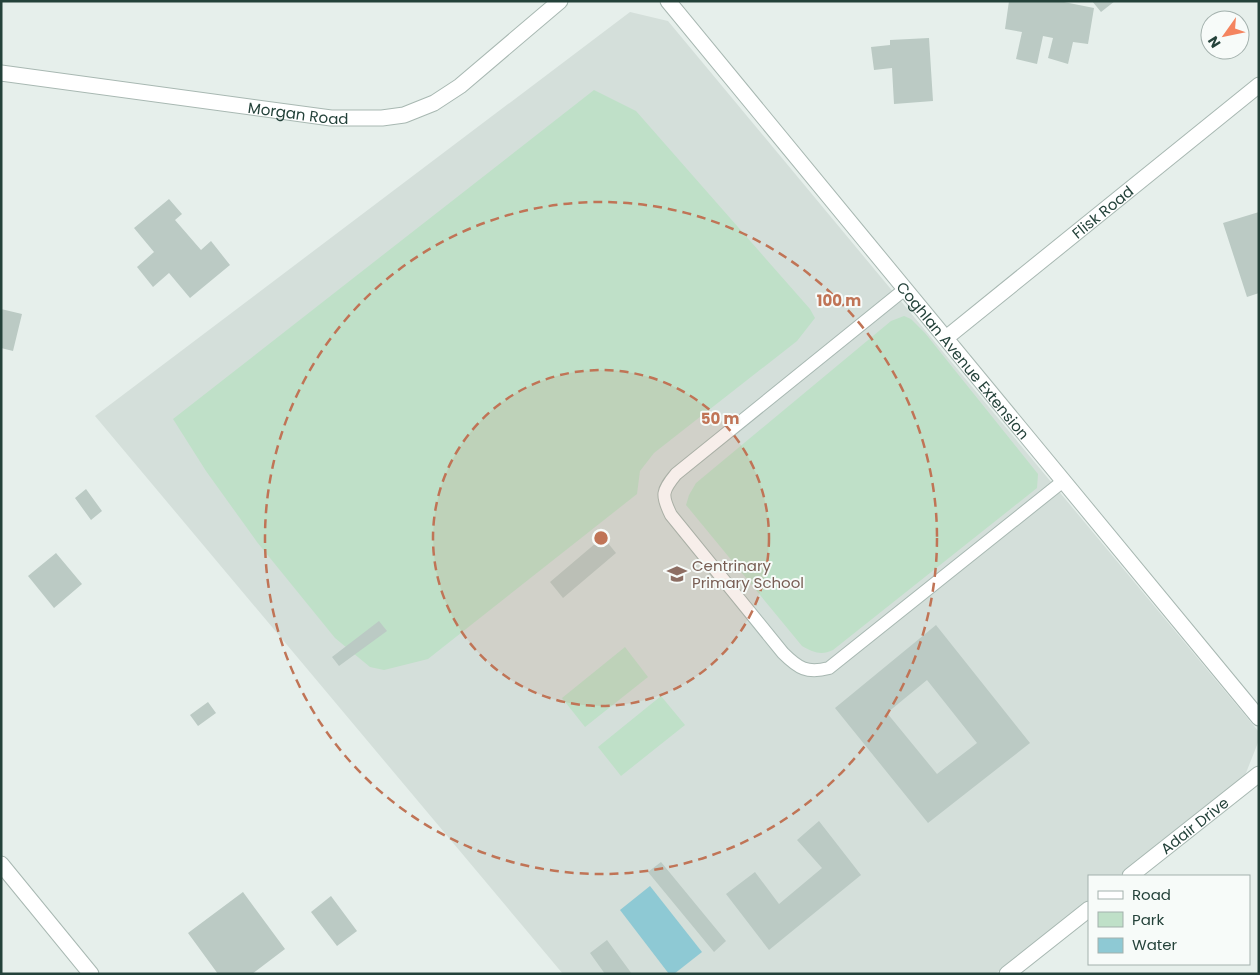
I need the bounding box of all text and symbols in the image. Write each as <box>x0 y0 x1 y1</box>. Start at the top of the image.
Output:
north arrow <box>1200 10 1250 60</box>
text: N <box>1203 32 1225 52</box>
street label: Morgan Road <box>247 96 348 129</box>
street label: Flisk Road <box>1067 180 1138 243</box>
street label: Coghlan Avenue Extension <box>892 277 1035 444</box>
text: 100 m <box>817 290 861 311</box>
text: 50 m <box>701 408 739 429</box>
centre of rings <box>592 529 610 547</box>
place label: Centrinary Primary School <box>692 555 804 593</box>
school or university icon: Centrinary Primary School <box>666 563 688 585</box>
street label: Adair Drive <box>1156 792 1233 859</box>
legend <box>1088 875 1250 965</box>
text: Road <box>1132 884 1171 905</box>
text: Park <box>1132 909 1164 930</box>
text: Water <box>1132 934 1178 955</box>

